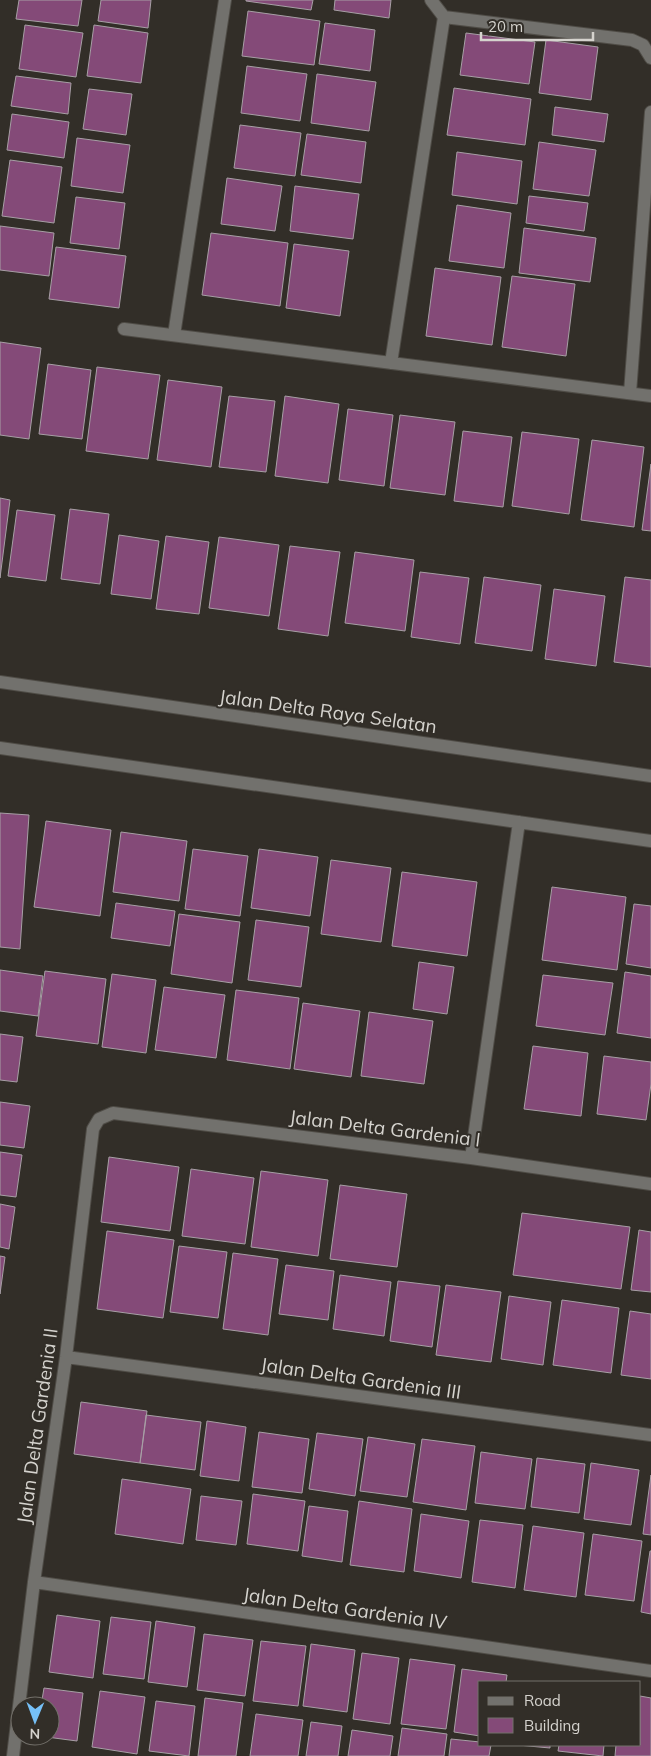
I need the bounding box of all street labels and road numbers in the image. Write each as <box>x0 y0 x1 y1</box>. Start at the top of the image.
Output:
street label: Jalan Delta Raya Selatan <box>218 684 438 738</box>
street label: Jalan Delta Gardenia I <box>288 1104 482 1152</box>
street label: Jalan Delta Gardenia II <box>11 1327 63 1525</box>
street label: Jalan Delta Gardenia III <box>259 1352 463 1404</box>
street label: Jalan Delta Gardenia IV <box>241 1582 449 1634</box>

